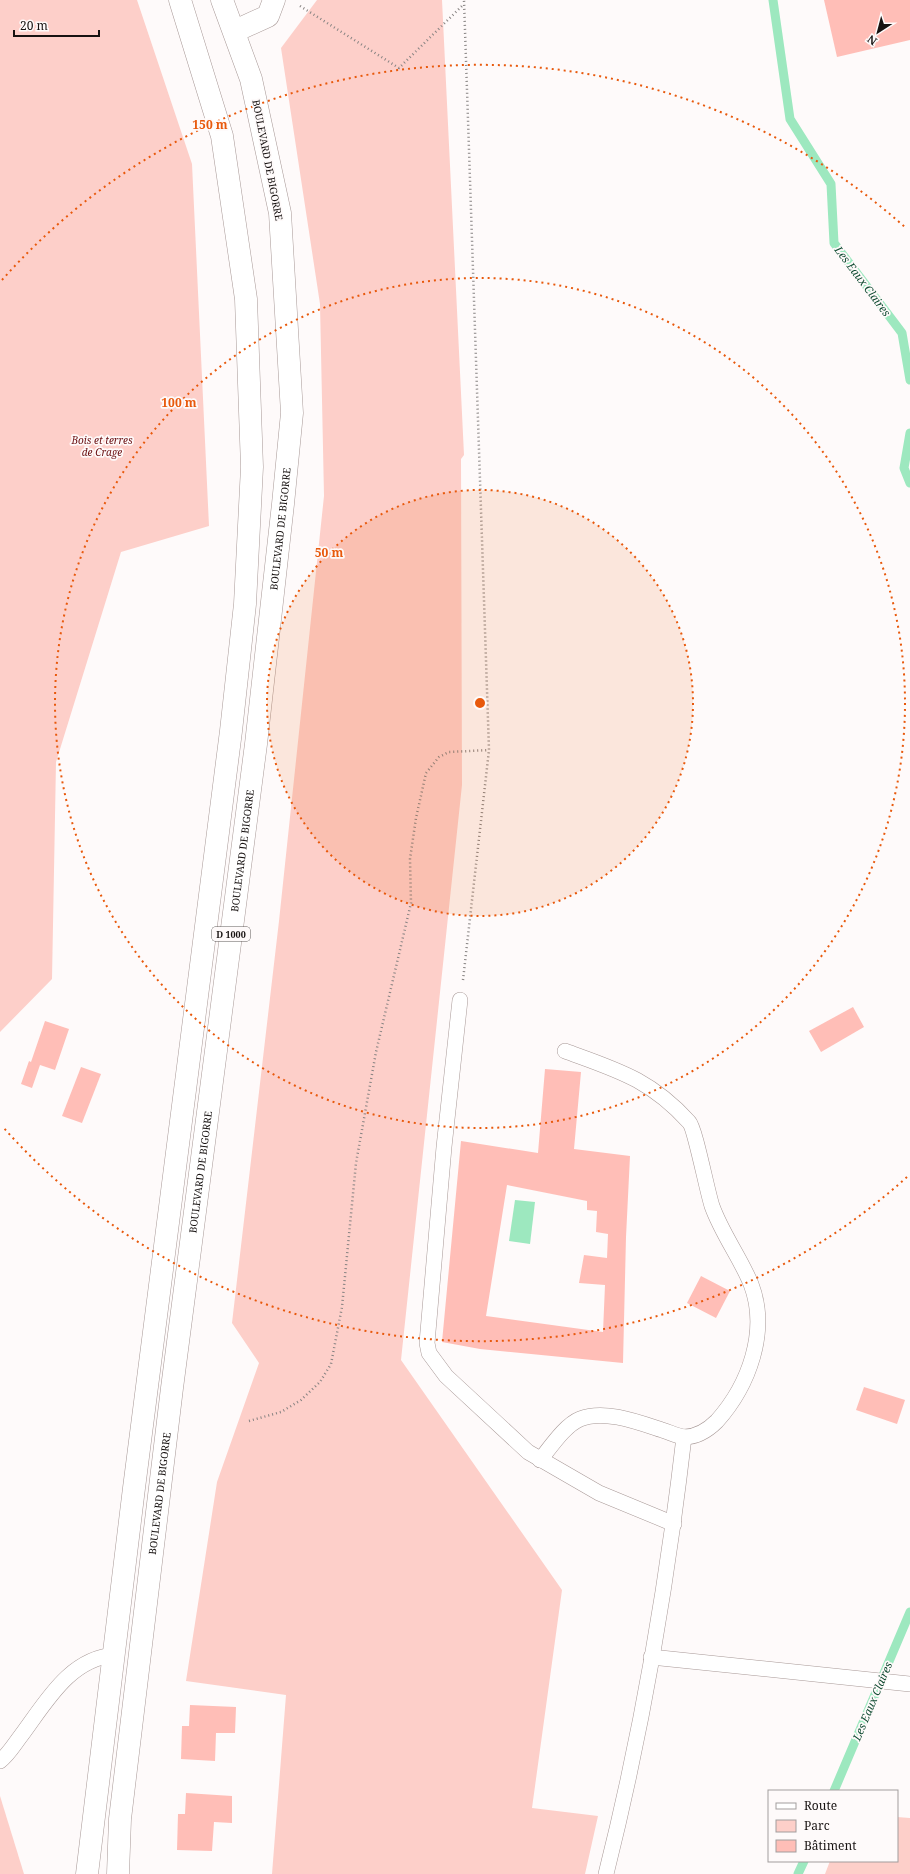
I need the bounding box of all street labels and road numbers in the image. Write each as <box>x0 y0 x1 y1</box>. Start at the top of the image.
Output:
street label: BOULEVARD DE BIGORRE <box>249 98 287 222</box>
street label: BOULEVARD DE BIGORRE <box>266 467 294 591</box>
street label: BOULEVARD DE BIGORRE <box>227 789 257 913</box>
road number: D 1000 <box>212 927 250 941</box>
street label: BOULEVARD DE BIGORRE <box>185 1110 215 1234</box>
street label: BOULEVARD DE BIGORRE <box>145 1431 174 1555</box>

